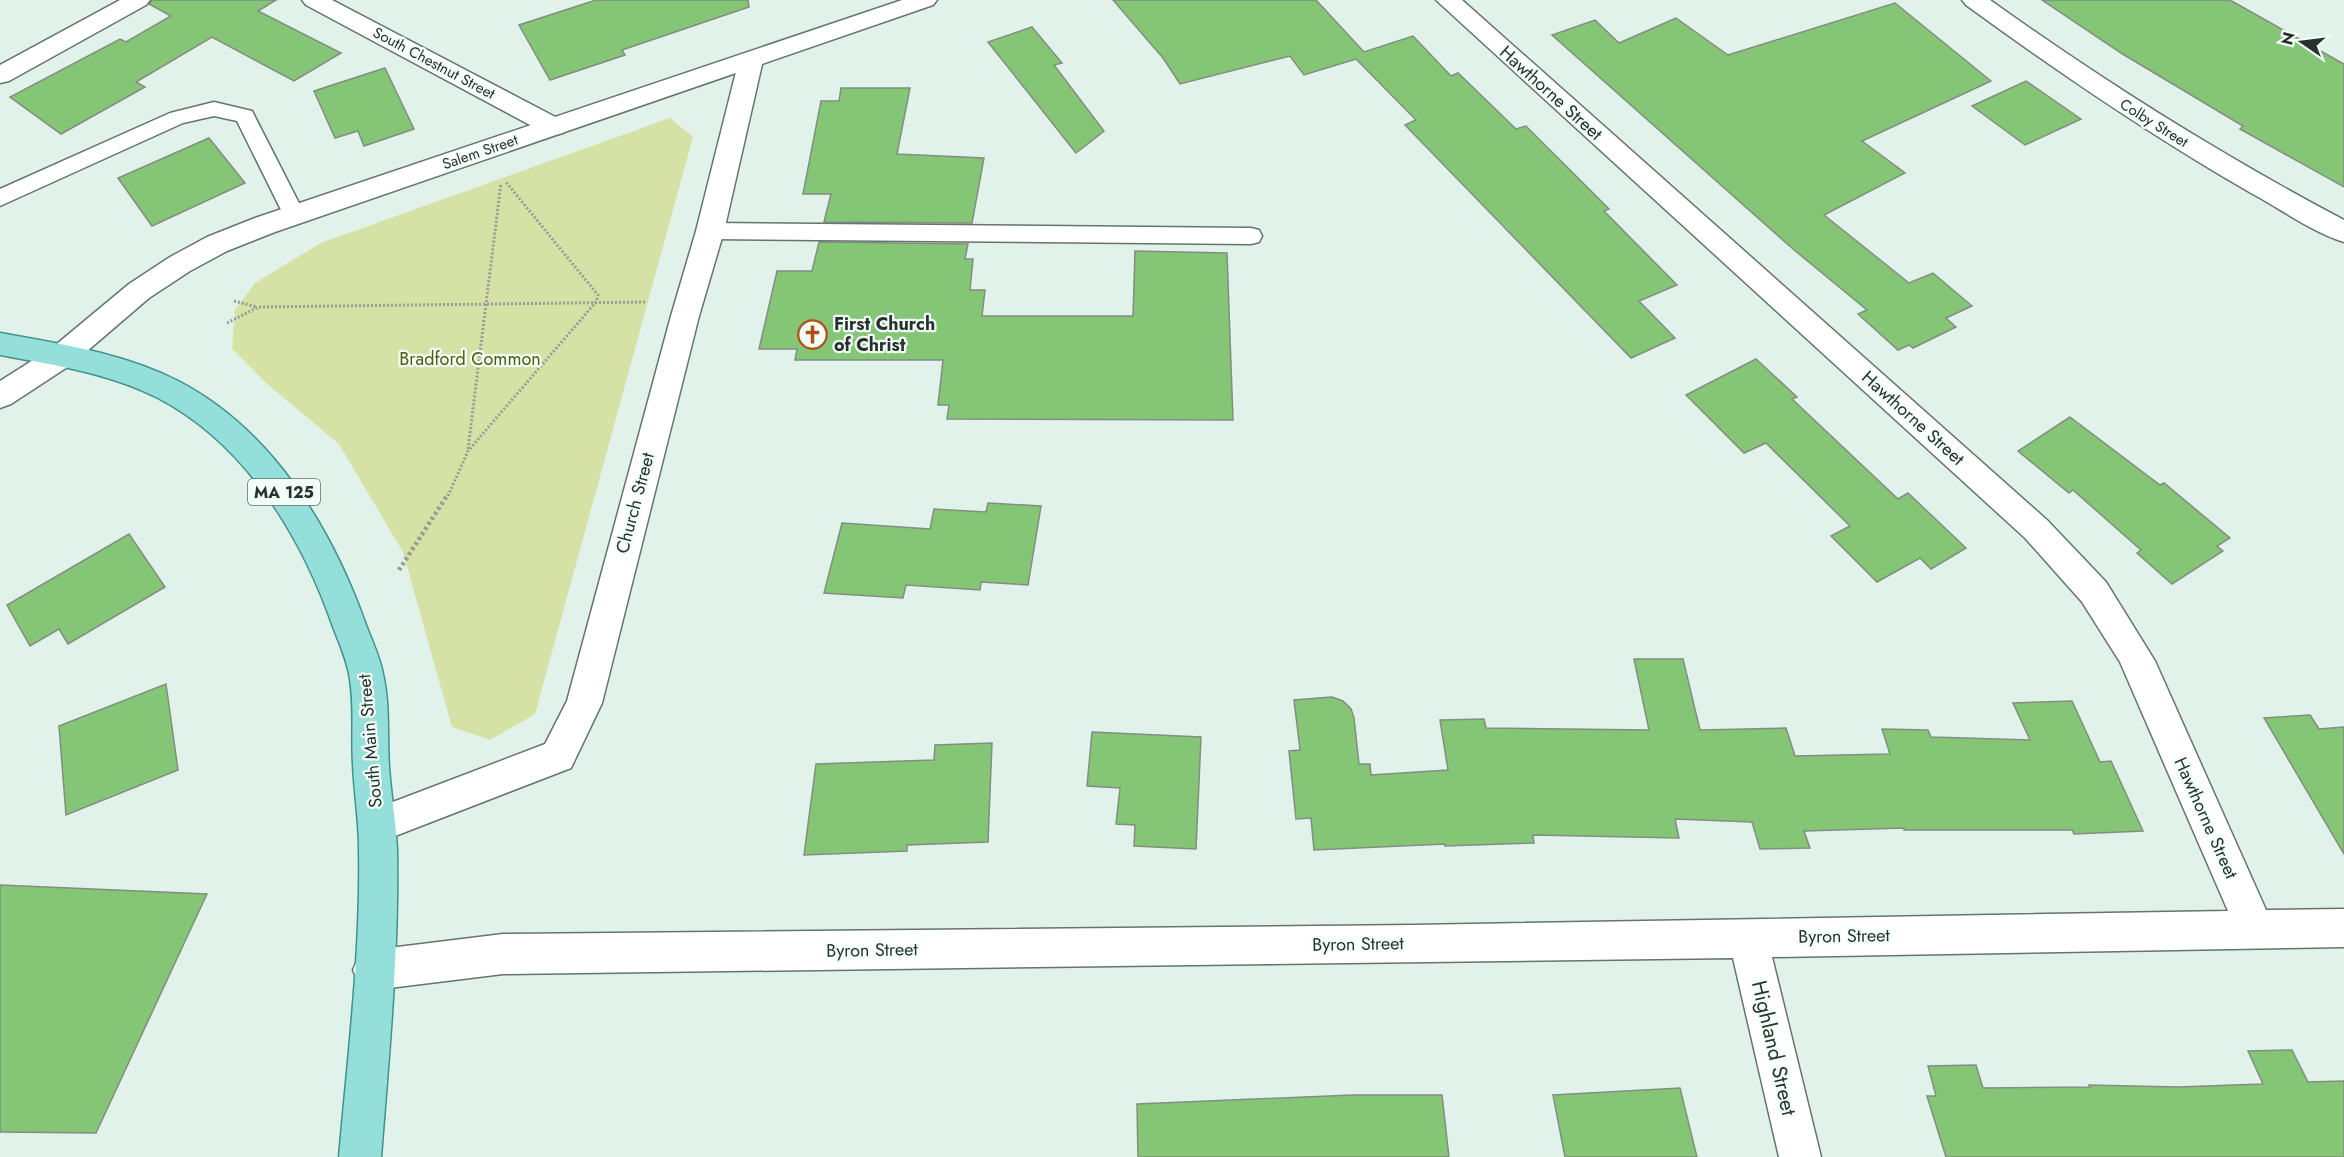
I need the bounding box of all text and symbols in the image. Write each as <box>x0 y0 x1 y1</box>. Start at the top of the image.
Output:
north arrow <box>2272 12 2332 72</box>
street label: South Chestnut Street <box>369 21 499 105</box>
text: N <box>2275 30 2301 47</box>
street label: Hawthorne Street <box>1494 40 1609 147</box>
street label: Colby Street <box>2115 93 2193 153</box>
street label: Salem Street <box>439 129 521 175</box>
place label: First Church of Christ <box>834 311 935 358</box>
church icon: First Church of Christ <box>797 318 829 350</box>
park label: Bradford Common <box>399 346 541 372</box>
street label: Hawthorne Street <box>1856 365 1971 472</box>
street label: Church Street <box>609 449 661 556</box>
road number: MA 125 <box>248 479 320 505</box>
street label: South Main Street <box>351 672 389 809</box>
street label: Hawthorne Street <box>2168 753 2245 884</box>
street label: Byron Street <box>1798 922 1891 950</box>
street label: Byron Street <box>1312 930 1405 958</box>
street label: Byron Street <box>826 936 919 964</box>
street label: Highland Street <box>1744 977 1804 1119</box>

